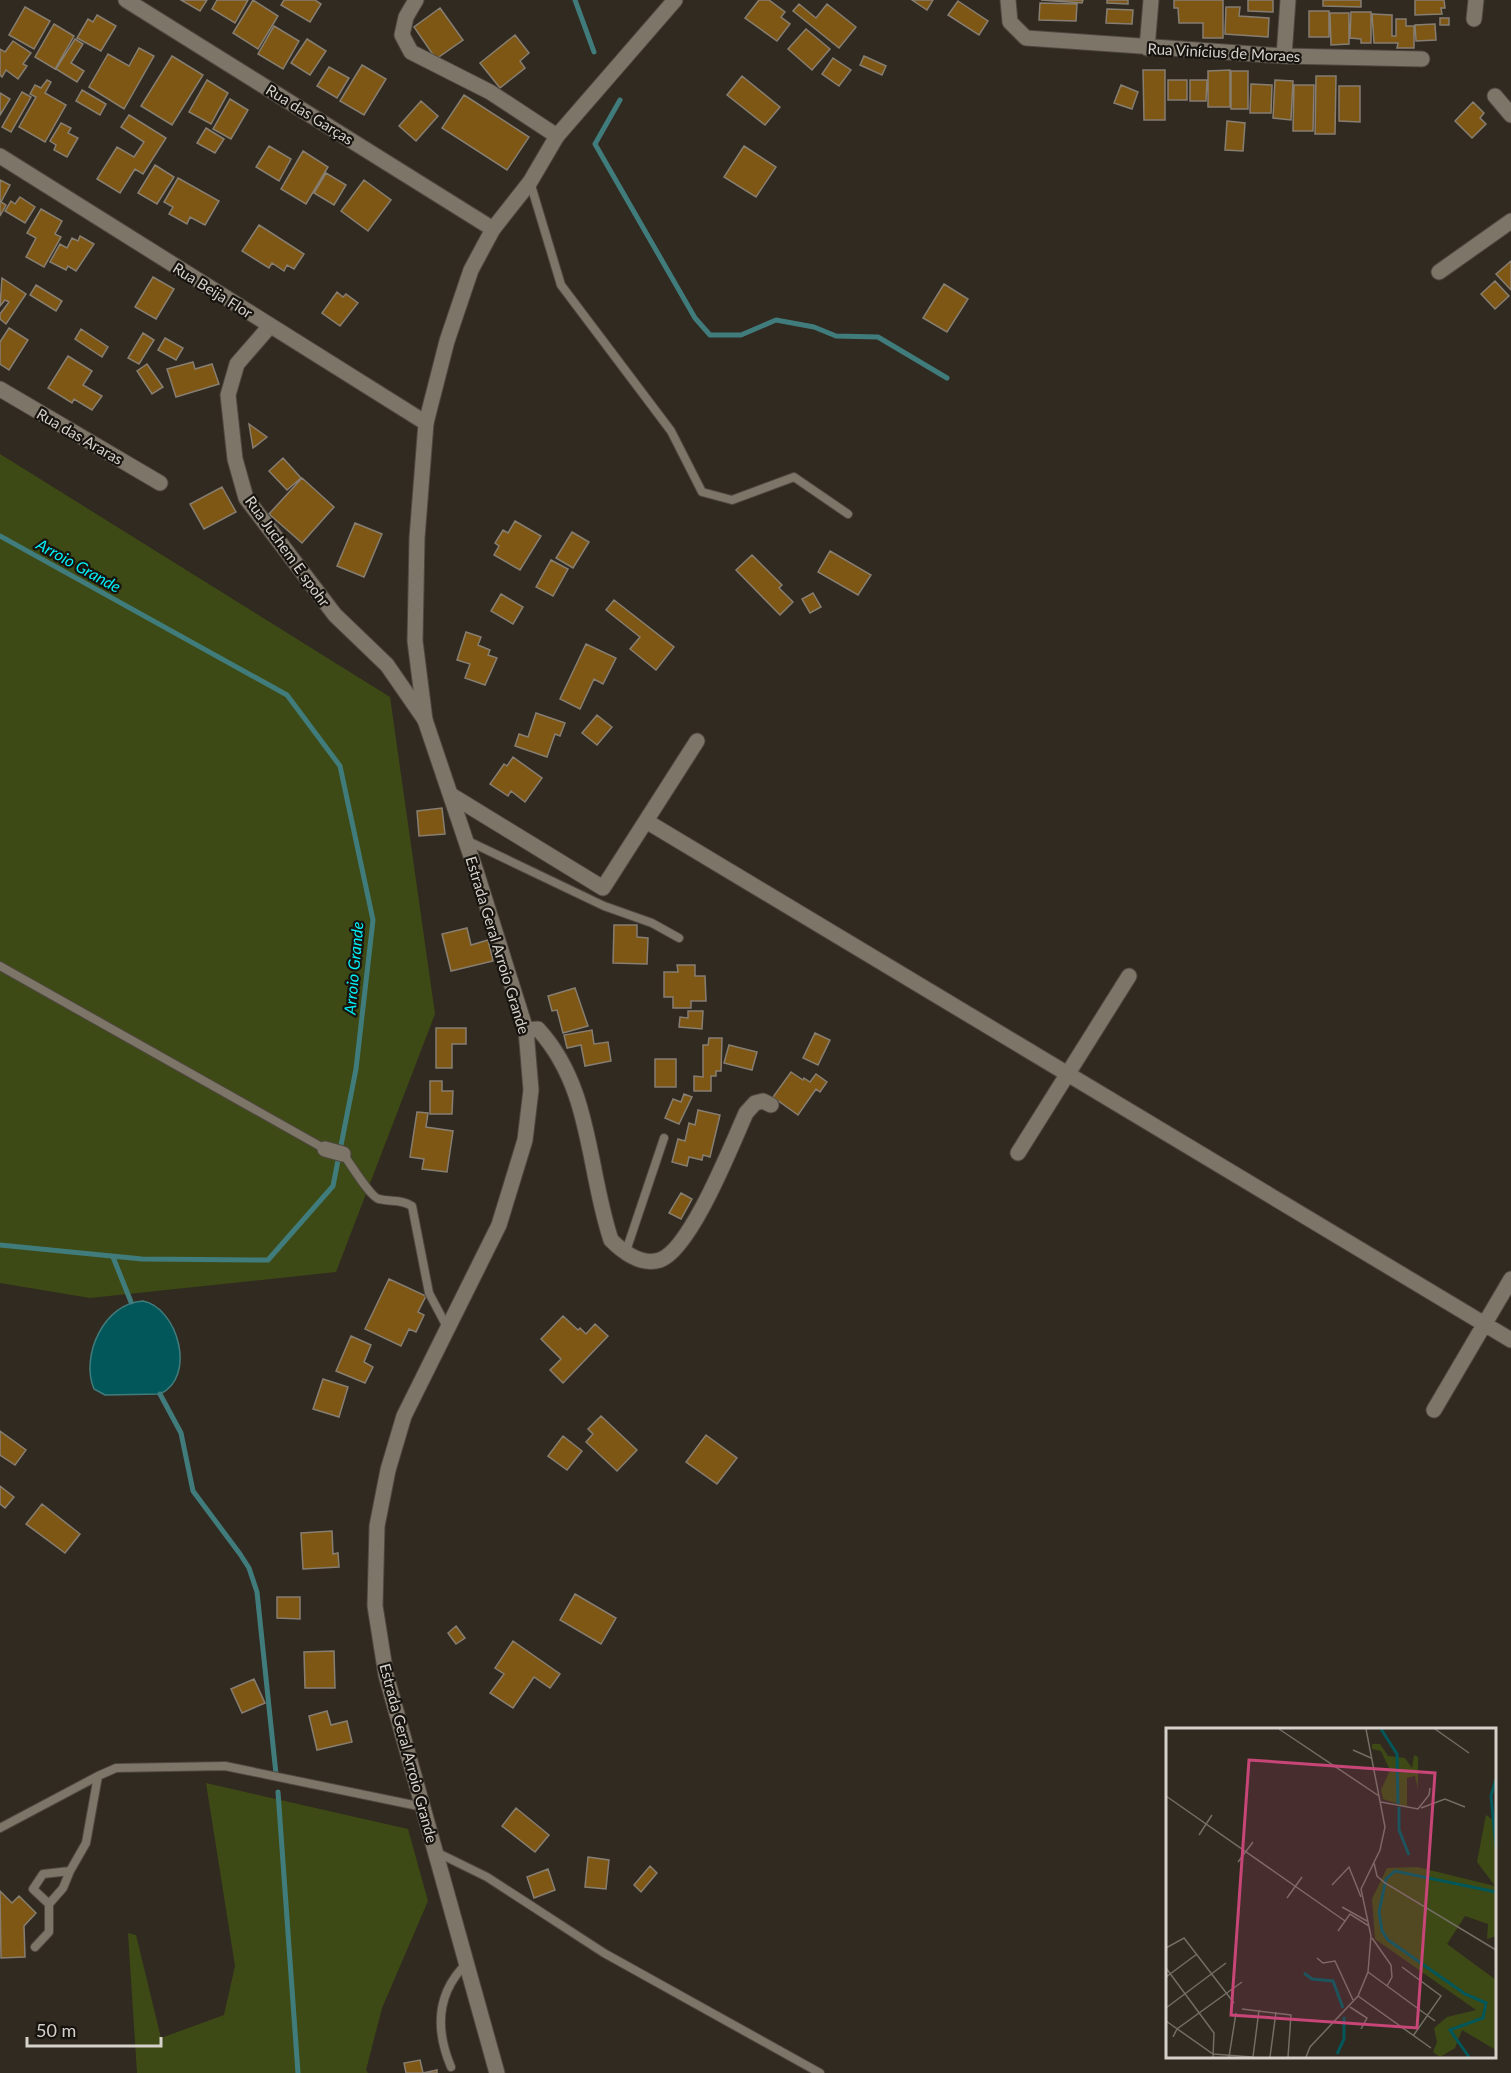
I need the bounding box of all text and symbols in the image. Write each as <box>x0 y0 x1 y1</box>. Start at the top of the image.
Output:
street label: Rua Vinícius de Moraes <box>1147 39 1301 65</box>
street label: Rua das Garças <box>263 80 357 148</box>
street label: Rua Beija Flor <box>170 258 257 322</box>
street label: Rua das Araras <box>34 404 126 468</box>
street label: Rua Juchem E spohr <box>242 492 334 610</box>
water label: Arroio Grande <box>33 534 125 596</box>
street label: Estrada Geral Arroio Grande <box>462 854 534 1036</box>
water label: Arroio Grande <box>339 920 367 1016</box>
street label: Estrada Geral Arroio Grande <box>376 1661 442 1845</box>
inset map <box>1166 1728 1496 2058</box>
scale bar <box>27 2010 160 2048</box>
text: 50 m <box>36 2019 76 2041</box>

